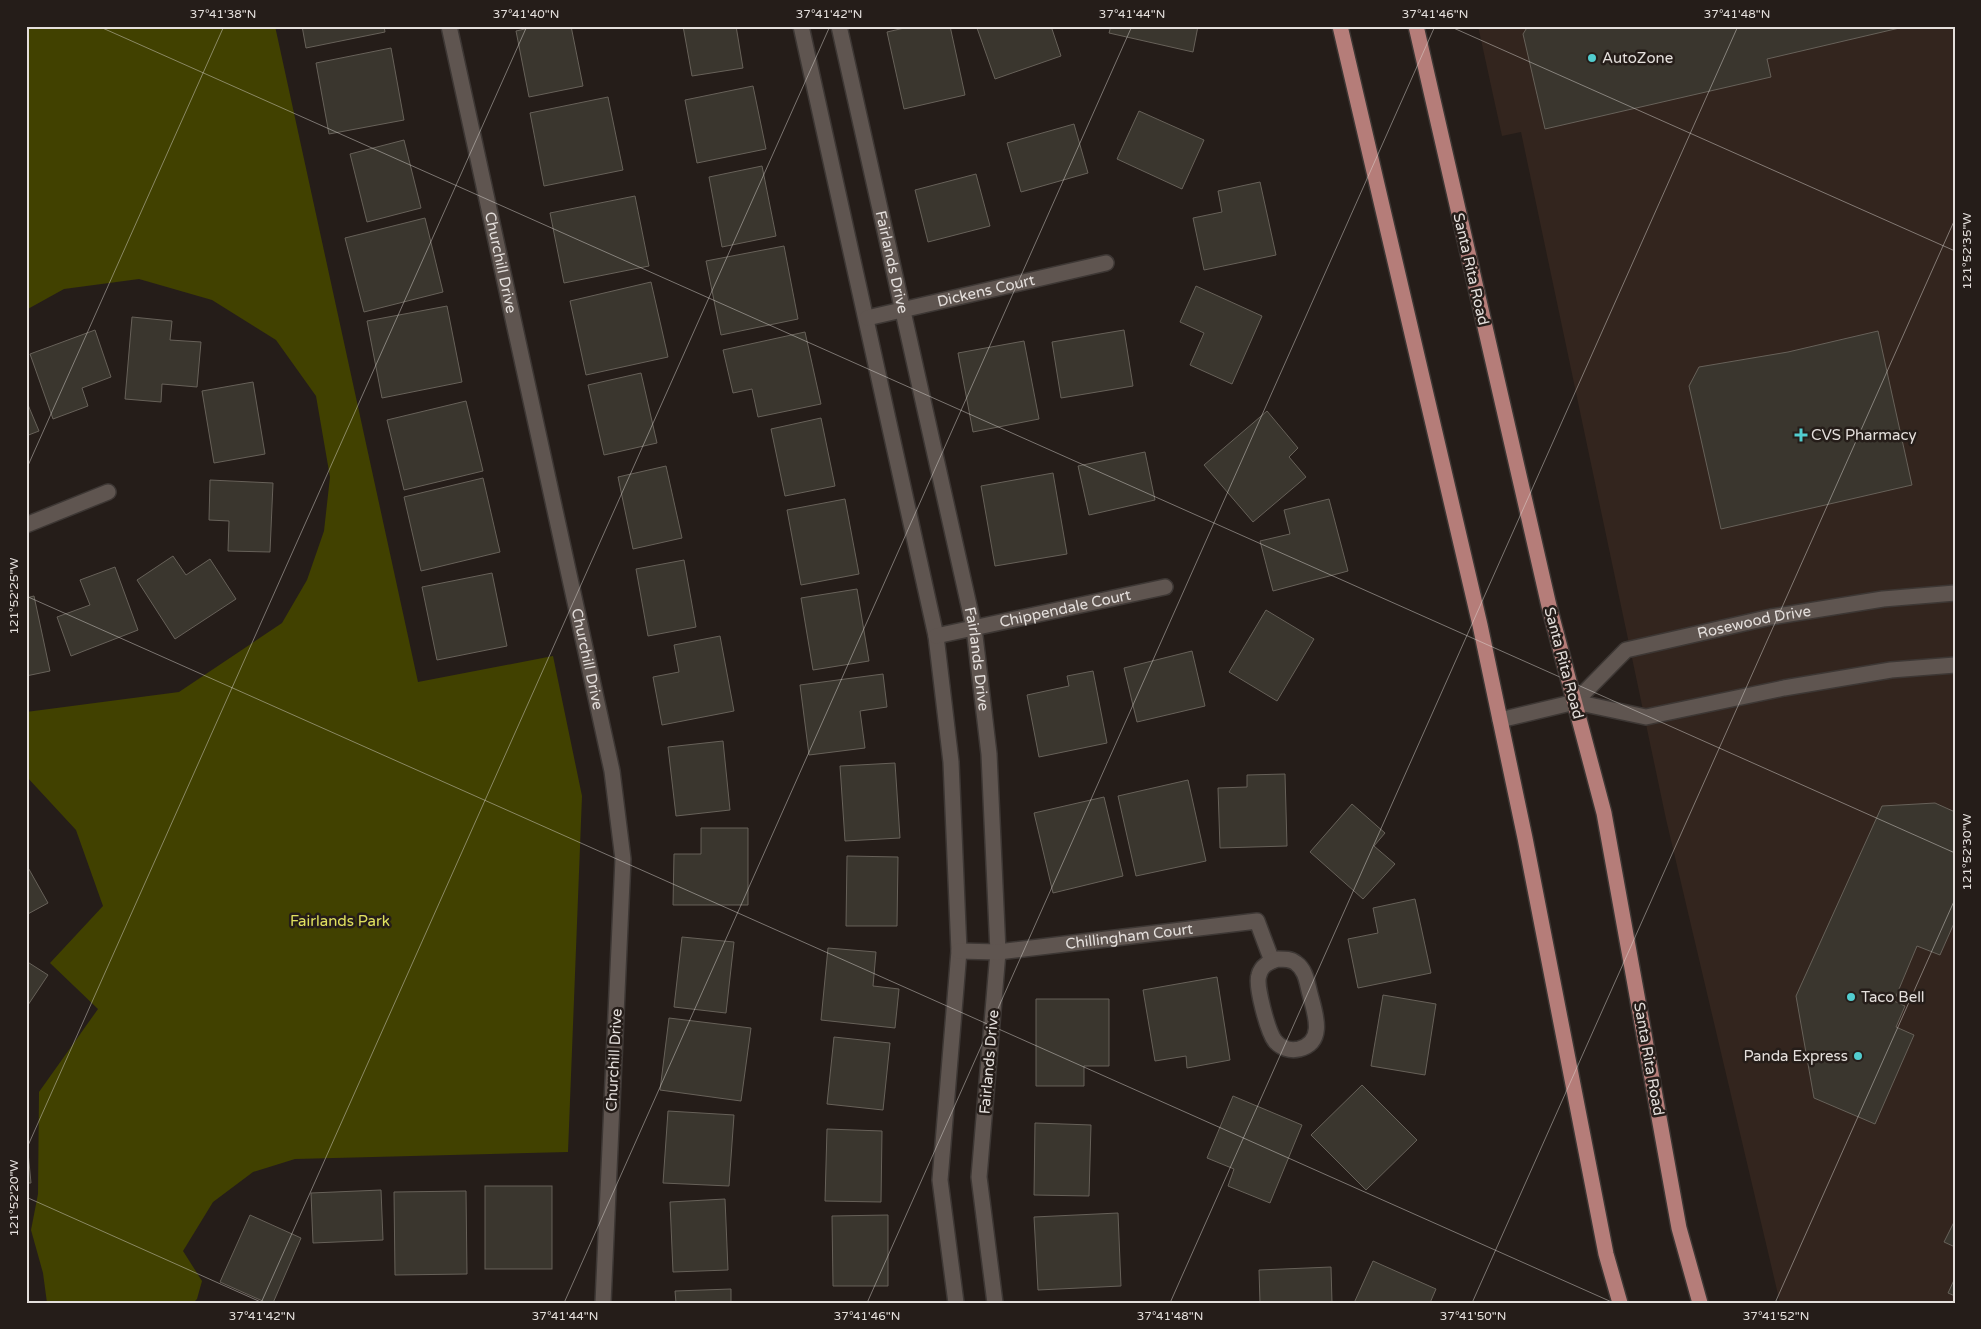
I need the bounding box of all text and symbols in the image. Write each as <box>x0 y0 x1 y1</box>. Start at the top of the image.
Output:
text: 37°41'38"N <box>190 7 256 21</box>
text: 37°41'40"N <box>493 7 559 21</box>
text: 37°41'42"N <box>796 7 862 21</box>
text: 37°41'44"N <box>1099 7 1165 21</box>
text: 37°41'46"N <box>1402 7 1468 21</box>
text: 37°41'48"N <box>1704 7 1770 21</box>
place label: AutoZone <box>1602 49 1673 67</box>
marker: AutoZone <box>1586 52 1598 64</box>
street label: Fairlands Drive <box>872 209 912 315</box>
street label: Churchill Drive <box>481 210 521 315</box>
street label: Santa Rita Road <box>1449 211 1493 327</box>
text: 121°52'35"W <box>1960 212 1974 290</box>
street label: Dickens Court <box>935 271 1037 311</box>
place label: CVS Pharmacy <box>1811 426 1916 444</box>
marker: CVS Pharmacy <box>1795 429 1807 441</box>
text: 121°52'25"W <box>7 557 21 635</box>
street label: Chippendale Court <box>998 586 1133 631</box>
street label: Rosewood Drive <box>1695 602 1812 643</box>
street label: Fairlands Drive <box>961 605 993 712</box>
street label: Santa Rita Road <box>1540 605 1588 721</box>
street label: Churchill Drive <box>568 607 607 711</box>
text: 121°52'30"W <box>1960 813 1974 891</box>
park label: Fairlands Park <box>290 912 390 930</box>
street label: Chillingham Court <box>1064 920 1194 953</box>
place label: Taco Bell <box>1861 988 1925 1006</box>
marker: Taco Bell <box>1845 991 1857 1003</box>
street label: Santa Rita Road <box>1630 1001 1668 1117</box>
street label: Churchill Drive <box>602 1008 626 1112</box>
street label: Fairlands Drive <box>975 1009 1003 1115</box>
place label: Panda Express <box>1743 1047 1848 1065</box>
marker: Panda Express <box>1852 1050 1864 1062</box>
text: 121°52'20"W <box>7 1159 21 1237</box>
text: 37°41'42"N <box>229 1309 295 1323</box>
text: 37°41'44"N <box>532 1309 598 1323</box>
text: 37°41'46"N <box>834 1309 900 1323</box>
text: 37°41'48"N <box>1137 1309 1203 1323</box>
text: 37°41'50"N <box>1440 1309 1506 1323</box>
text: 37°41'52"N <box>1743 1309 1809 1323</box>

